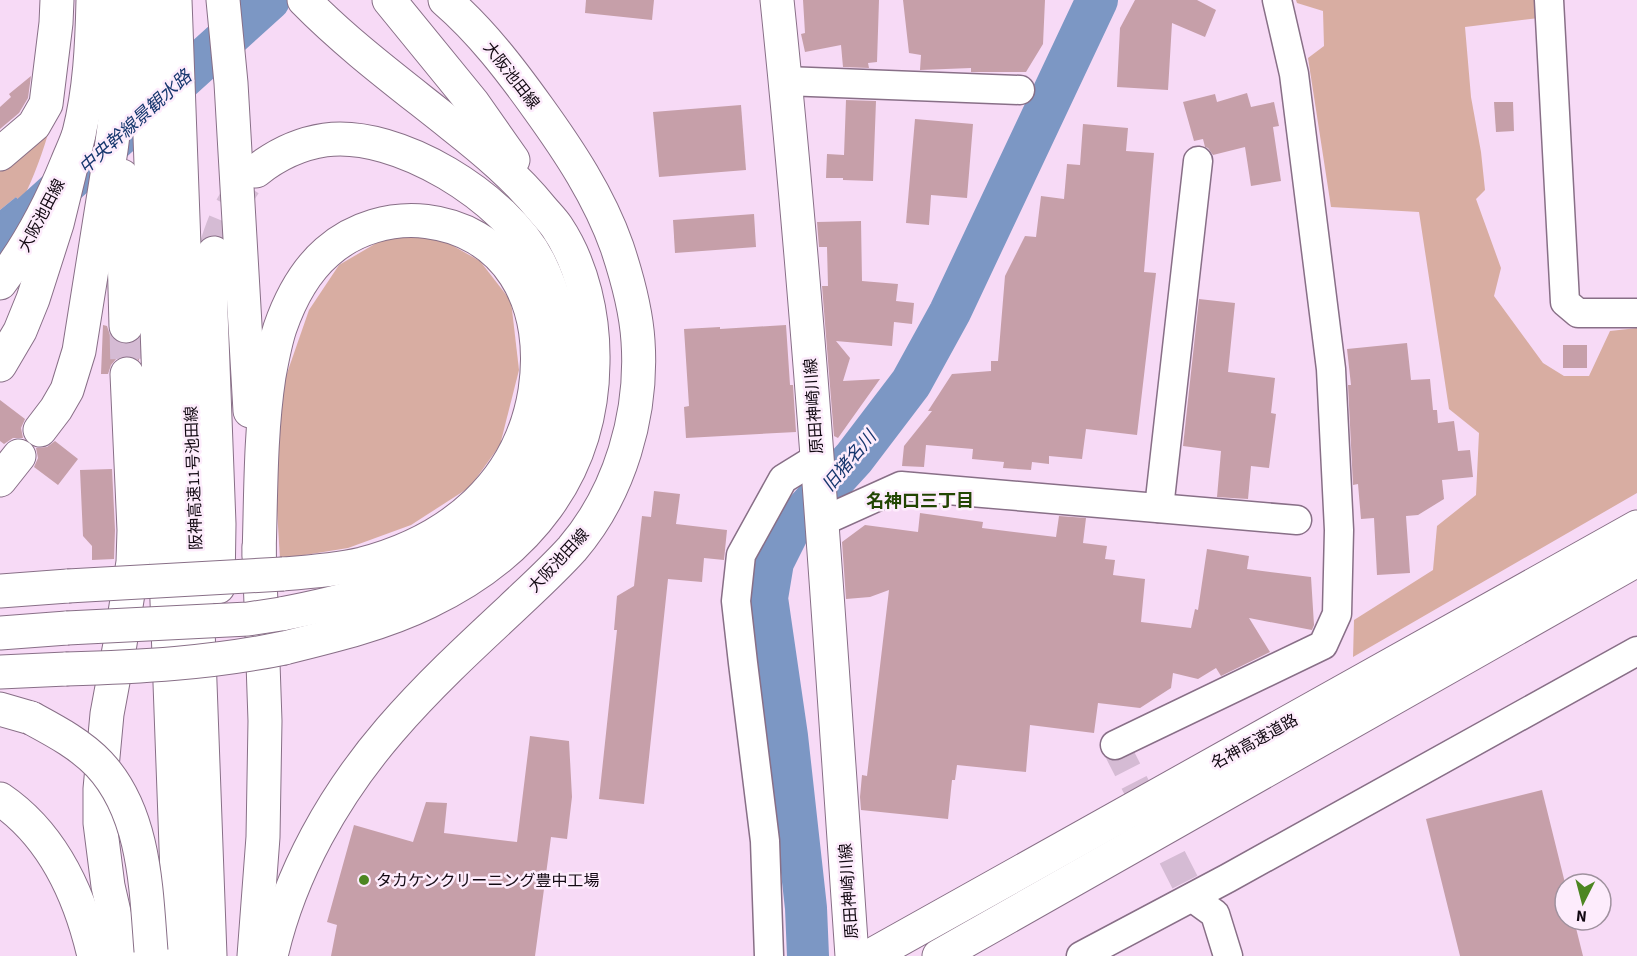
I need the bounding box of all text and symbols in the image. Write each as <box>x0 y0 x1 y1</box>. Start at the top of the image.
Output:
street label: 大阪池田線 <box>478 37 545 114</box>
water label: 中央幹線景観水路 <box>73 64 199 180</box>
street label: 大阪池田線 <box>13 175 70 256</box>
street label: 原田神崎川線 <box>800 357 828 455</box>
street label: 阪神高速11号池田線 <box>180 406 208 550</box>
water label: 旧猪名川 <box>817 424 883 497</box>
district label: 名神口三丁目 <box>866 489 974 514</box>
street label: 大阪池田線 <box>523 524 594 597</box>
street label: 名神高速道路 <box>1207 709 1302 775</box>
street label: 原田神崎川線 <box>835 842 863 940</box>
place label: タカケンクリーニング豊中工場 <box>376 870 600 892</box>
north arrow <box>1553 872 1613 932</box>
marker: タカケンクリーニング豊中工場 <box>357 873 371 887</box>
text: N <box>1575 904 1588 927</box>

